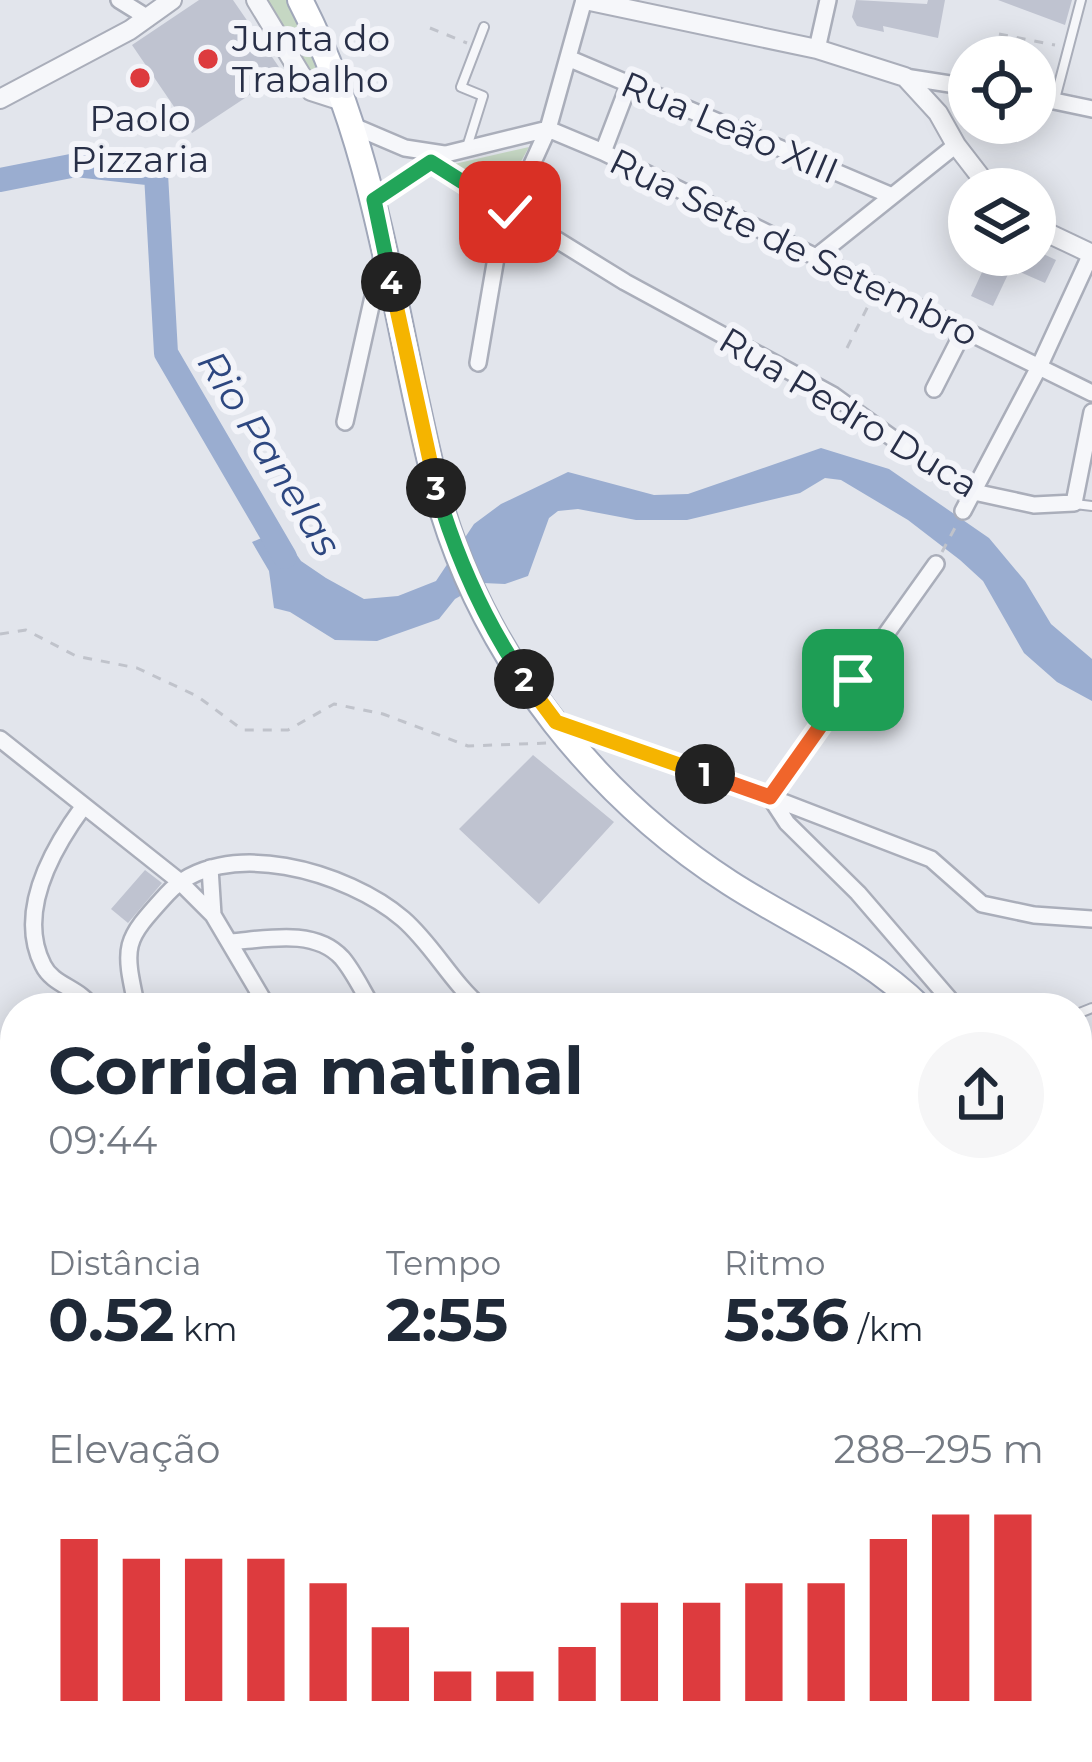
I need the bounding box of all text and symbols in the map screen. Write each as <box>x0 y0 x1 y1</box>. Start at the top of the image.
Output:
place label: Junta do Trabalho <box>231 16 390 101</box>
map controls <box>948 36 1056 276</box>
button: locate <box>948 36 1056 144</box>
marker: Junta do Trabalho <box>195 46 221 72</box>
street label: Rua Leão XIII <box>615 61 845 193</box>
marker: Paolo Pizzaria <box>127 65 153 91</box>
place label: Paolo Pizzaria <box>71 96 209 181</box>
street label: Rua Sete de Setembro <box>603 139 985 355</box>
pin <box>459 161 561 263</box>
button: layers <box>948 168 1056 276</box>
icon: check <box>477 179 543 245</box>
pin: 4 <box>361 252 421 312</box>
text: 4 <box>380 262 402 302</box>
street label: Rua Pedro Duca <box>712 317 986 507</box>
water label: Rio Panelas <box>188 341 352 565</box>
pin: 3 <box>406 458 466 518</box>
text: 3 <box>426 468 446 508</box>
pin <box>802 629 904 731</box>
icon: arrive <box>820 647 886 713</box>
pin: 2 <box>494 649 554 709</box>
text: 2 <box>514 659 534 699</box>
pin: 1 <box>675 744 735 804</box>
text: 1 <box>699 754 711 794</box>
text: Corrida matinal <box>48 1030 584 1111</box>
button: share <box>918 1032 1044 1158</box>
text: 09:44 <box>48 1116 157 1164</box>
text: Distância <box>48 1243 201 1283</box>
text: Tempo <box>386 1243 501 1283</box>
text: Ritmo <box>724 1243 826 1283</box>
text: 0.52 <box>48 1283 174 1356</box>
text: 2:55 <box>386 1283 508 1356</box>
text: 5:36 <box>724 1283 849 1356</box>
text: km <box>174 1309 238 1349</box>
text: /km <box>849 1309 924 1349</box>
text: Elevação <box>48 1425 221 1473</box>
text: 288–295 m <box>833 1425 1044 1473</box>

